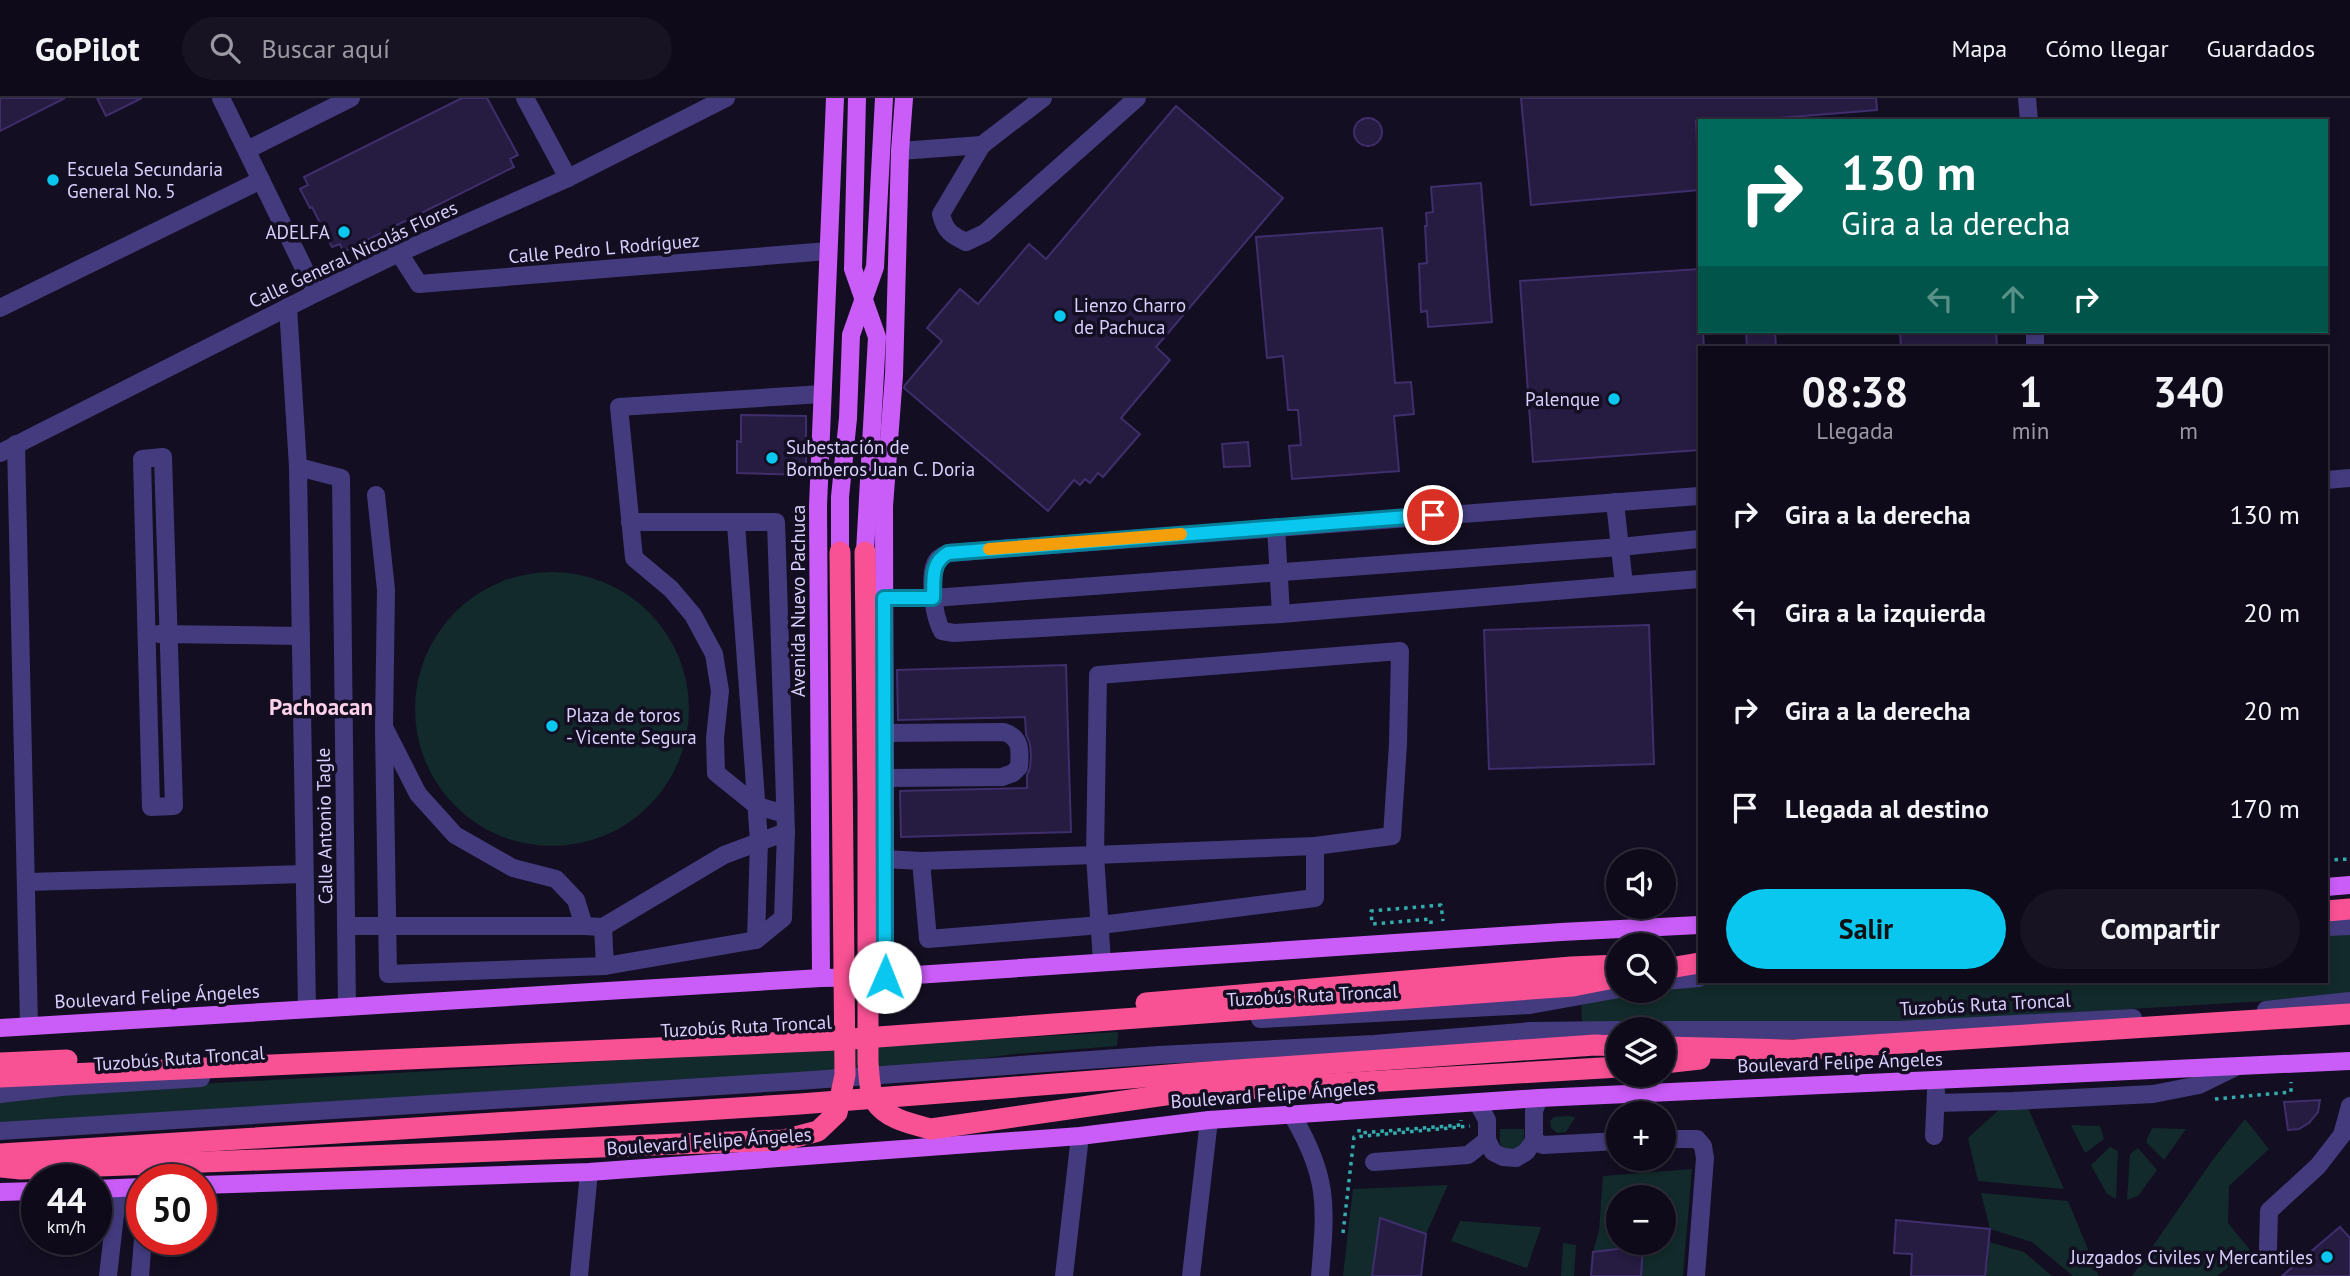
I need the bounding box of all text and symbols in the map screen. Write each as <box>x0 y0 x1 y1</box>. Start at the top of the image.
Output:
search box <box>182 17 672 80</box>
text: GoPilot <box>35 27 140 70</box>
icon: search <box>206 29 244 67</box>
text: Buscar aquí <box>262 32 390 65</box>
text: Mapa <box>1951 33 2007 64</box>
text: Cómo llegar <box>2045 33 2169 64</box>
text: Guardados <box>2207 33 2315 64</box>
text: 130 m <box>1841 140 1976 204</box>
icon: right <box>1726 147 1817 238</box>
place label: Escuela Secundaria General No. 5 <box>67 157 223 203</box>
marker: Escuela Secundaria General No. 5 <box>45 172 61 188</box>
street label: Calle General Nicolás Flores <box>245 195 461 313</box>
text: Gira a la derecha <box>1841 202 2071 244</box>
place label: ADELFA <box>266 220 330 244</box>
marker: ADELFA <box>336 224 352 240</box>
street label: Calle Pedro L Rodríguez <box>507 228 701 268</box>
icon: left <box>1921 280 1959 318</box>
icon: ahead <box>1994 280 2032 318</box>
icon: right <box>2067 280 2105 318</box>
place label: Lienzo Charro de Pachuca <box>1074 293 1186 339</box>
marker: Lienzo Charro de Pachuca <box>1052 308 1068 324</box>
text: 08:38 <box>1802 364 1908 419</box>
text: 1 <box>2019 364 2042 419</box>
text: 340 <box>2153 364 2224 419</box>
place label: Palenque <box>1525 387 1600 411</box>
marker: Palenque <box>1606 391 1622 407</box>
text: Llegada <box>1816 416 1894 445</box>
text: min <box>2012 416 2049 445</box>
text: m <box>2179 416 2198 445</box>
place label: Subestación de Bomberos Juan C. Doria <box>786 435 975 481</box>
marker: Subestación de Bomberos Juan C. Doria <box>764 450 780 466</box>
pin <box>1403 485 1463 545</box>
icon: right <box>1726 495 1764 533</box>
icon: arrive <box>1414 496 1452 534</box>
text: Gira a la derecha <box>1785 498 1971 531</box>
text: 130 m <box>2229 498 2300 531</box>
street label: Avenida Nuevo Pachuca <box>786 505 810 697</box>
icon: left <box>1726 593 1764 631</box>
text: Gira a la izquierda <box>1785 596 1986 629</box>
text: 20 m <box>2244 596 2300 629</box>
icon: right <box>1726 691 1764 729</box>
district label: Pachoacan <box>269 692 373 721</box>
text: Gira a la derecha <box>1785 694 1971 727</box>
text: 20 m <box>2244 694 2300 727</box>
place label: Plaza de toros - Vicente Segura <box>566 703 697 749</box>
marker: Plaza de toros - Vicente Segura <box>544 718 560 734</box>
street label: Calle Antonio Tagle <box>311 747 337 905</box>
icon: arrive <box>1726 789 1764 827</box>
text: Llegada al destino <box>1785 792 1989 825</box>
text: 170 m <box>2229 792 2300 825</box>
map controls <box>1606 849 1676 1255</box>
button: sound <box>1606 849 1676 919</box>
button: Salir <box>1726 889 2006 969</box>
button: Compartir <box>2020 889 2300 969</box>
button: search <box>1606 933 1676 1003</box>
position arrow <box>848 940 922 1014</box>
street label: Boulevard Felipe Ángeles <box>54 979 260 1013</box>
street label: Tuzobús Ruta Troncal <box>1226 979 1399 1011</box>
street label: Tuzobús Ruta Troncal <box>1899 988 2072 1020</box>
street label: Tuzobús Ruta Troncal <box>660 1010 833 1042</box>
button: layers <box>1606 1017 1676 1087</box>
street label: Tuzobús Ruta Troncal <box>93 1040 266 1076</box>
street label: Boulevard Felipe Ángeles <box>1737 1046 1943 1078</box>
street label: Boulevard Felipe Ángeles <box>1170 1075 1376 1113</box>
button: + <box>1606 1101 1676 1171</box>
street label: Boulevard Felipe Ángeles <box>606 1122 812 1160</box>
speed limit sign: 50 <box>126 1164 217 1255</box>
text: 44 <box>47 1177 86 1223</box>
button: − <box>1606 1185 1676 1255</box>
text: km/h <box>47 1215 86 1238</box>
place label: Juzgados Civiles y Mercantiles <box>2069 1245 2313 1269</box>
marker: Juzgados Civiles y Mercantiles <box>2319 1249 2335 1265</box>

